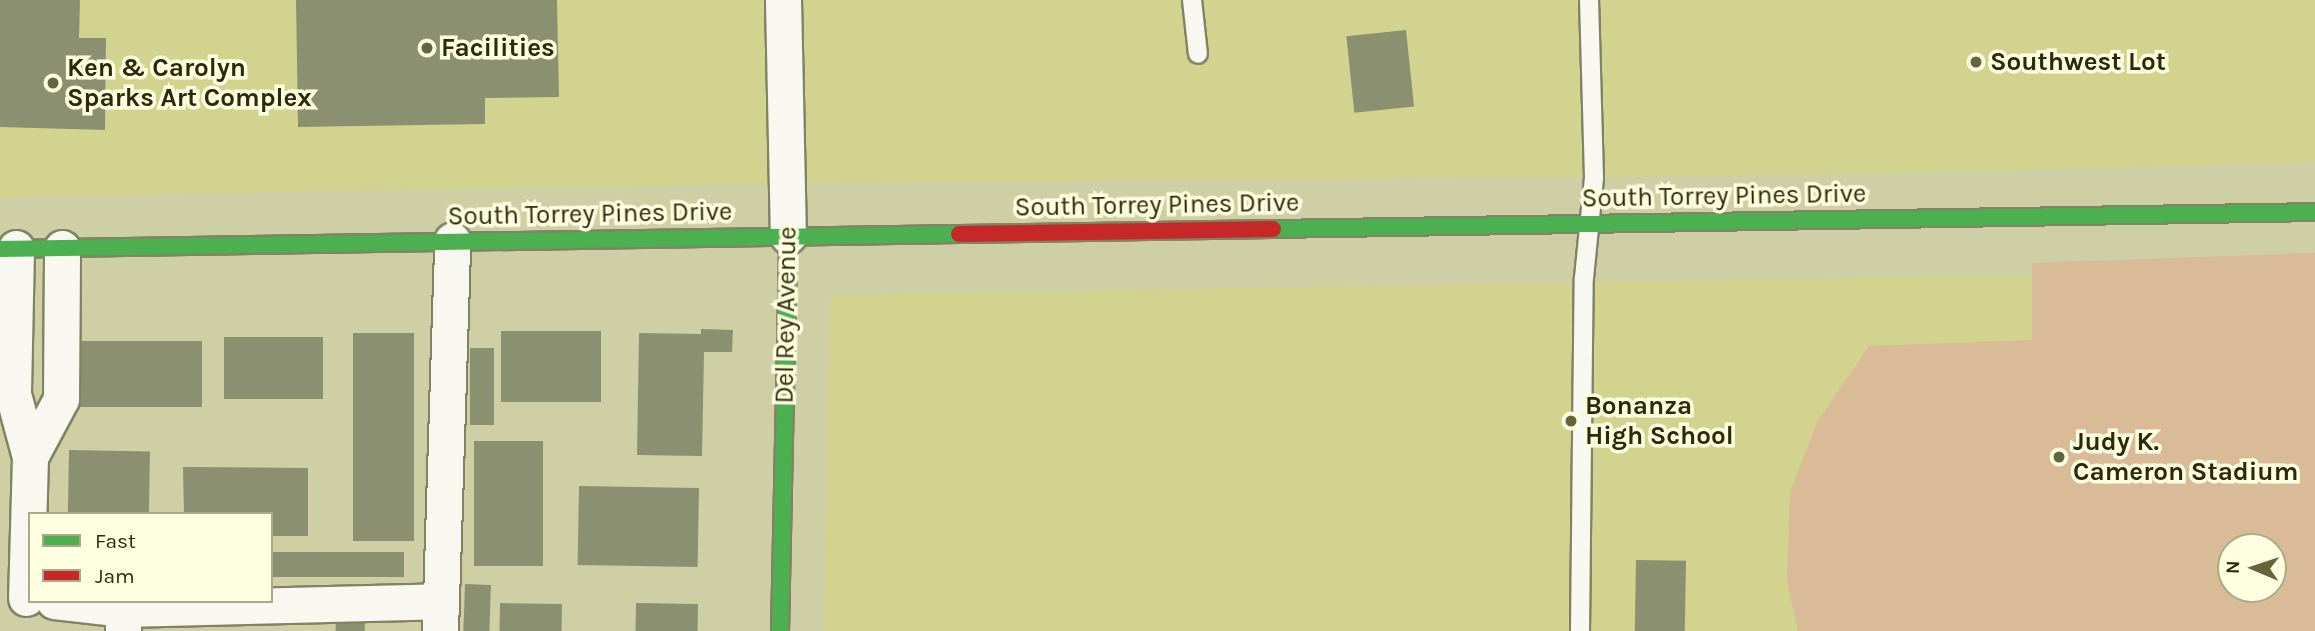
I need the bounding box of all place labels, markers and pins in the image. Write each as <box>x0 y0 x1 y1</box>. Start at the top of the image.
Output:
place label: Facilities <box>441 32 555 64</box>
marker: Facilities <box>419 40 435 56</box>
place label: Southwest Lot <box>1990 46 2166 78</box>
place label: Ken & Carolyn Sparks Art Complex <box>67 52 312 114</box>
marker: Southwest Lot <box>1968 54 1984 70</box>
marker: Ken & Carolyn Sparks Art Complex <box>45 75 61 91</box>
place label: Bonanza High School <box>1585 390 1734 452</box>
marker: Bonanza High School <box>1563 413 1579 429</box>
place label: Judy K. Cameron Stadium <box>2073 426 2298 488</box>
marker: Judy K. Cameron Stadium <box>2051 449 2067 465</box>

